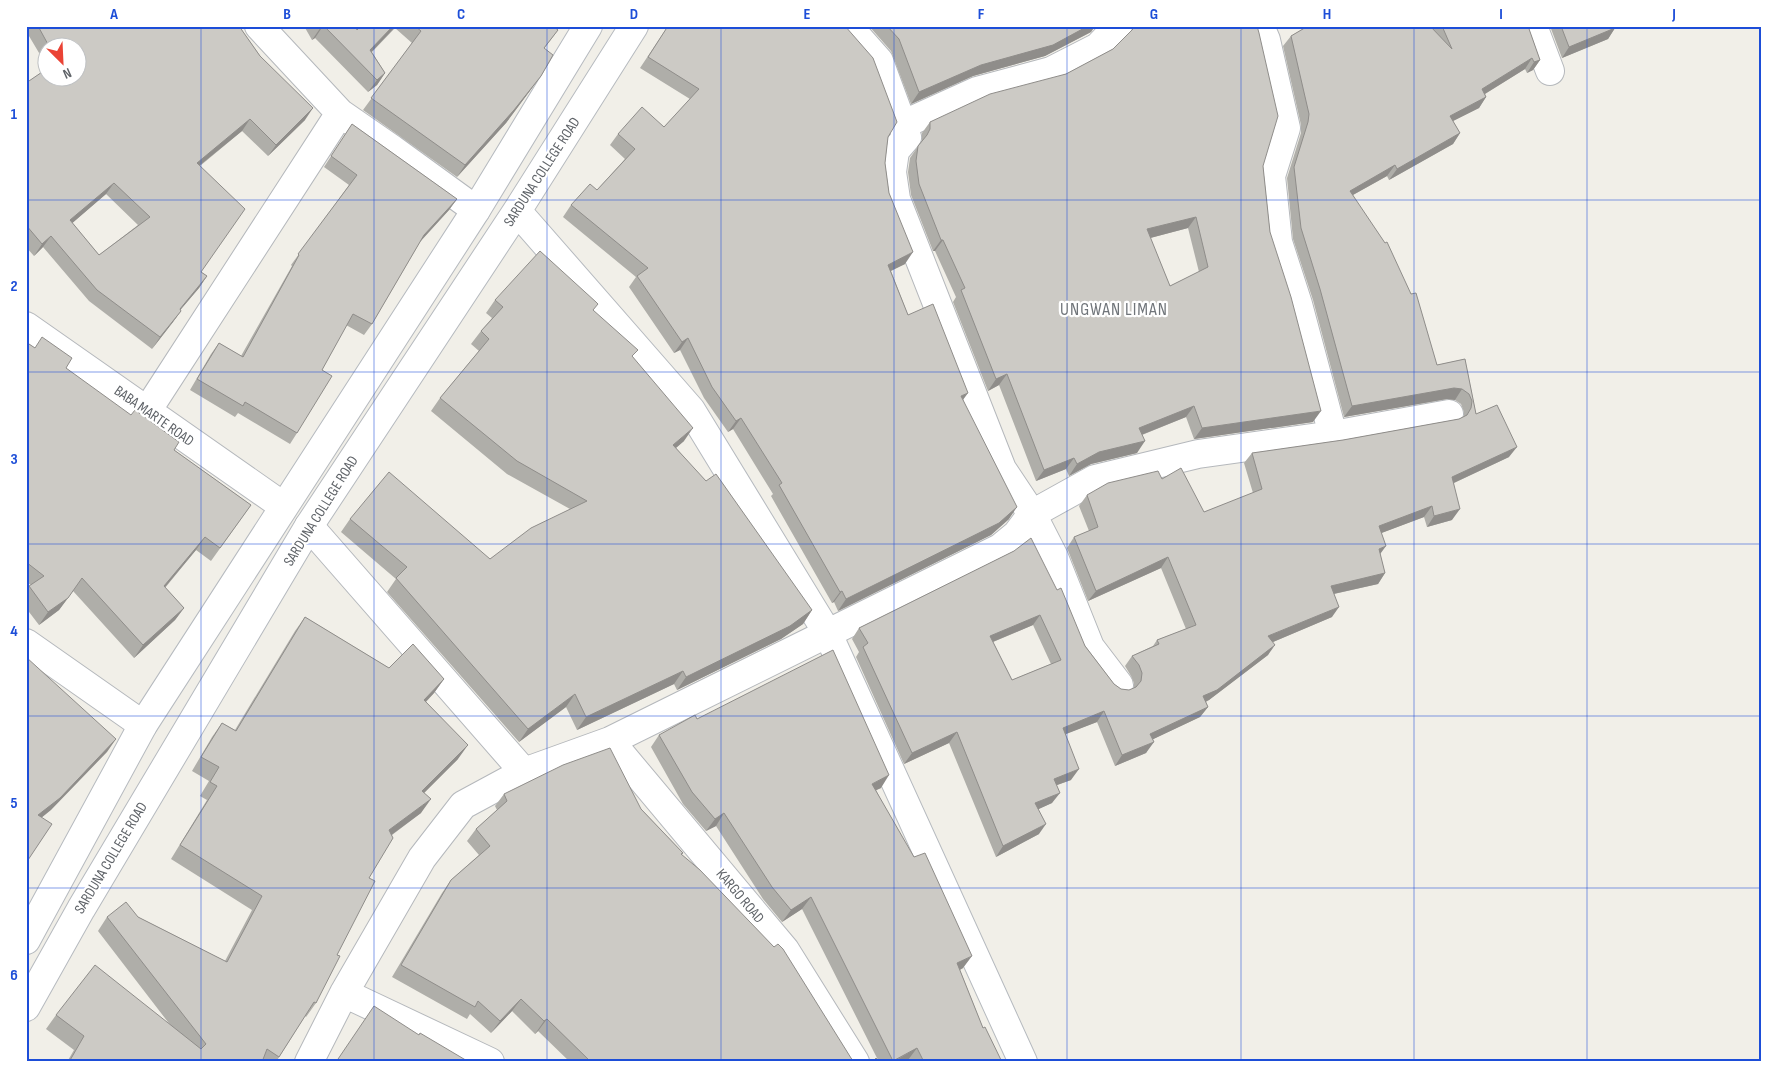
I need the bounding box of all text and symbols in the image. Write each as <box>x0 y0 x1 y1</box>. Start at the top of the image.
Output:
text: A <box>109 5 118 24</box>
text: B <box>283 5 291 24</box>
text: C <box>457 5 465 24</box>
text: D <box>630 5 638 24</box>
text: E <box>804 5 811 24</box>
text: F <box>978 5 985 24</box>
text: G <box>1150 5 1158 24</box>
text: H <box>1323 5 1331 24</box>
text: I <box>1499 5 1503 24</box>
text: J <box>1671 5 1676 24</box>
north arrow <box>38 38 88 88</box>
text: N <box>60 64 74 83</box>
text: 1 <box>11 105 18 124</box>
street label: SARDUNA COLLEGE ROAD <box>500 114 584 230</box>
text: 2 <box>10 277 18 296</box>
district label: UNGWAN LIMAN <box>1060 299 1168 320</box>
street label: BABA MARTE ROAD <box>110 381 198 451</box>
text: 3 <box>10 450 18 469</box>
street label: SARDUNA COLLEGE ROAD <box>279 452 363 570</box>
text: 4 <box>10 622 18 641</box>
text: 5 <box>10 794 18 813</box>
street label: SARDUNA COLLEGE ROAD <box>70 799 152 917</box>
street label: KARGO ROAD <box>712 865 768 927</box>
text: 6 <box>10 966 18 985</box>

